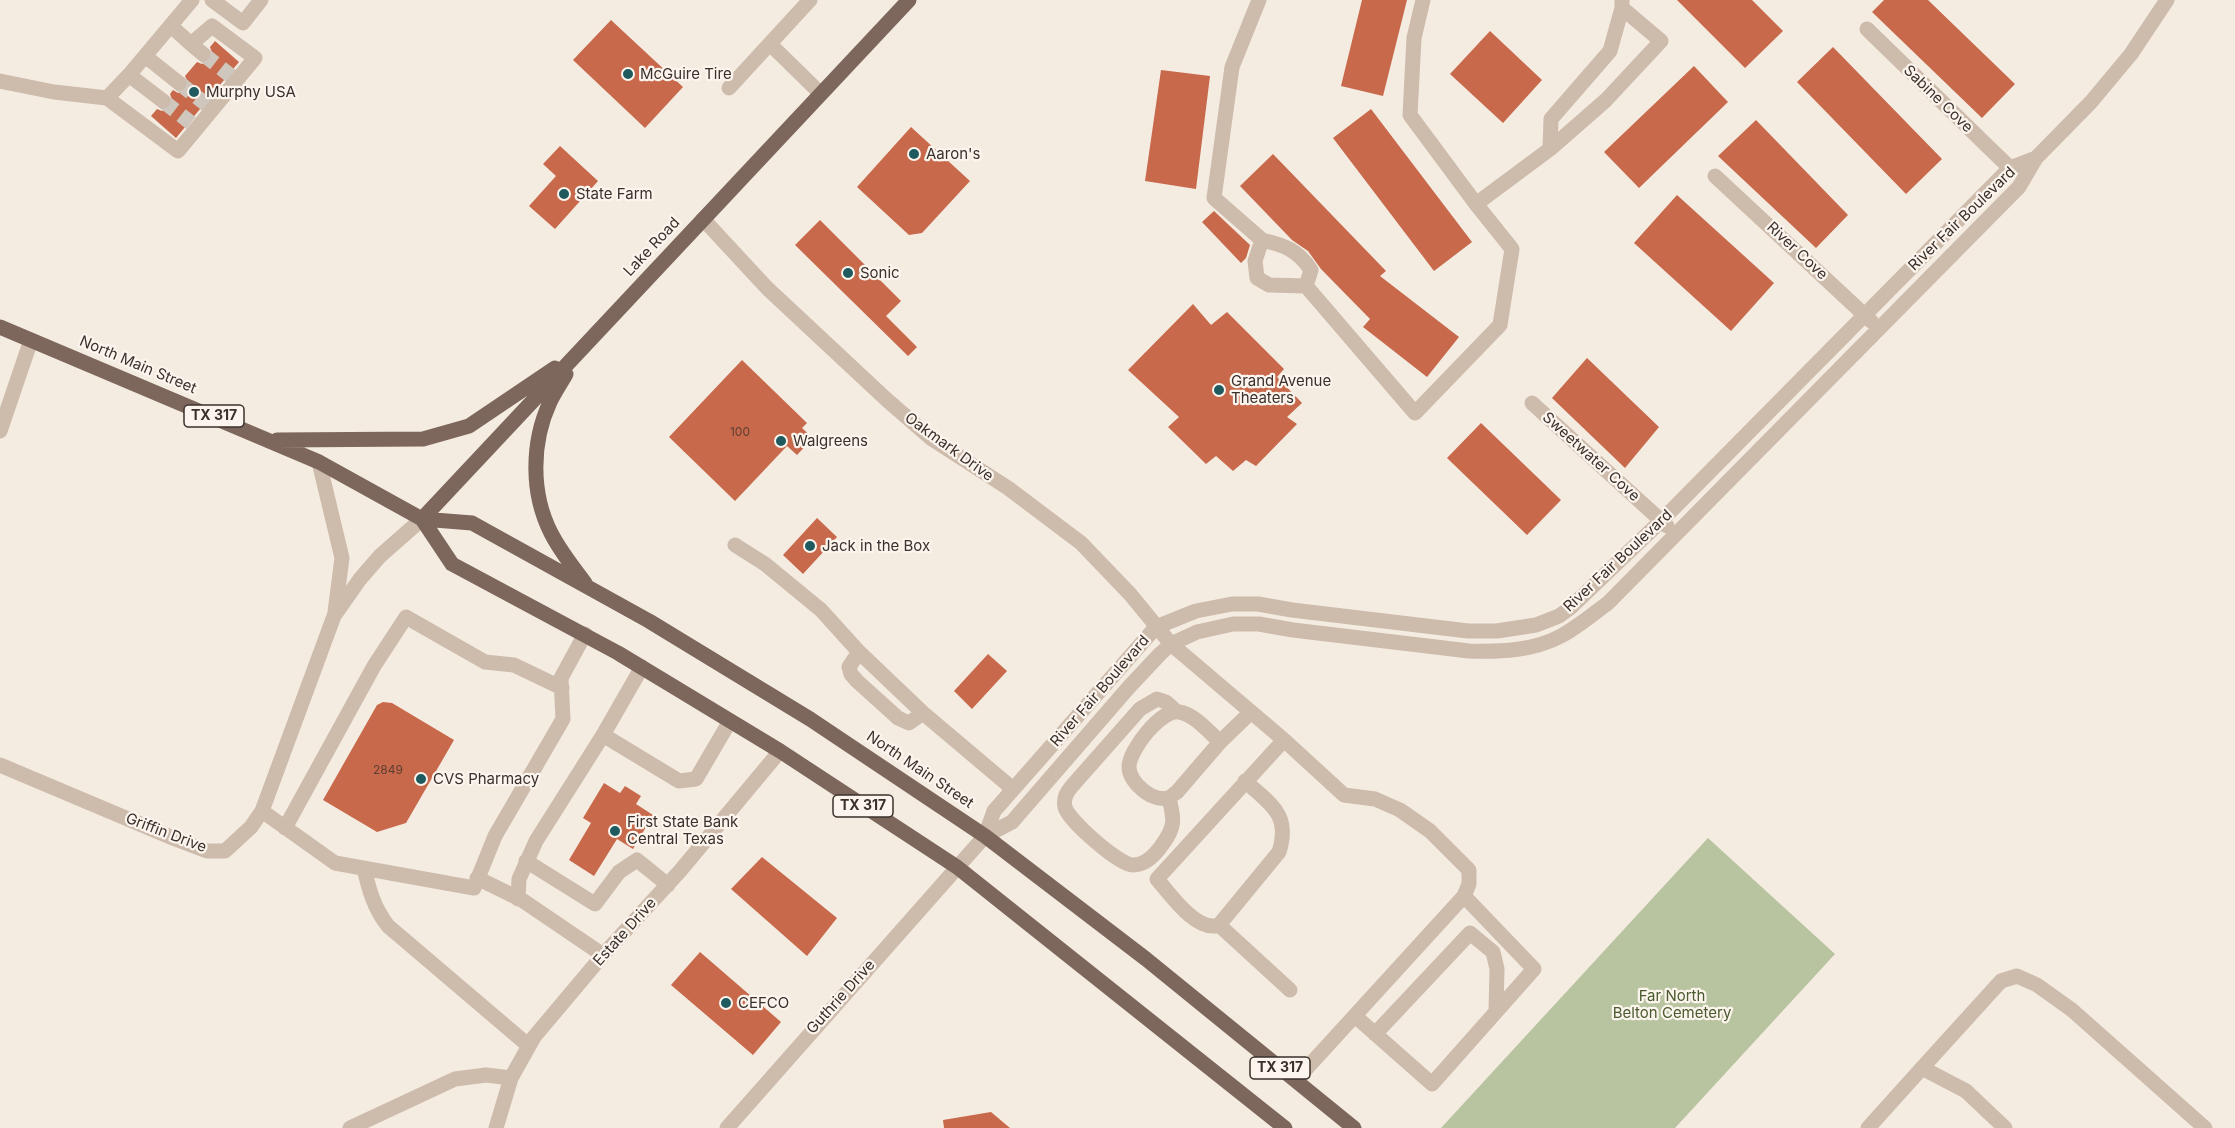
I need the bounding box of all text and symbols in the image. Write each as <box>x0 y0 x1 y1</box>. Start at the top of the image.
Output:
street label: Sabine Cove <box>1900 62 1976 136</box>
place label: McGuire Tire <box>640 65 732 83</box>
marker: McGuire Tire <box>621 67 635 81</box>
place label: Murphy USA <box>206 83 296 101</box>
marker: Murphy USA <box>187 85 201 99</box>
place label: Aaron's <box>926 145 980 163</box>
marker: Aaron's <box>907 147 921 161</box>
street label: River Fair Boulevard <box>1905 163 2019 275</box>
place label: State Farm <box>576 185 653 203</box>
marker: State Farm <box>557 187 571 201</box>
street label: Lake Road <box>620 214 684 280</box>
street label: River Cove <box>1763 218 1831 284</box>
place label: Sonic <box>860 264 900 282</box>
marker: Sonic <box>841 266 855 280</box>
street label: North Main Street <box>77 332 199 398</box>
place label: Grand Avenue Theaters <box>1231 372 1331 407</box>
marker: Grand Avenue Theaters <box>1212 383 1226 397</box>
road number: TX 317 <box>184 405 244 427</box>
street label: Oakmark Drive <box>901 409 997 485</box>
street label: Sweetwater Cove <box>1539 409 1643 505</box>
house number: 100 <box>730 425 750 439</box>
place label: Walgreens <box>793 432 868 450</box>
marker: Walgreens <box>774 434 788 448</box>
street label: River Fair Boulevard <box>1560 506 1676 616</box>
place label: Jack in the Box <box>822 537 930 555</box>
marker: Jack in the Box <box>803 539 817 553</box>
street label: River Fair Boulevard <box>1047 632 1153 750</box>
street label: North Main Street <box>863 728 977 812</box>
house number: 2849 <box>373 763 403 777</box>
place label: CVS Pharmacy <box>433 770 539 788</box>
marker: CVS Pharmacy <box>414 772 428 786</box>
road number: TX 317 <box>833 795 893 817</box>
street label: Griffin Drive <box>123 809 209 857</box>
place label: First State Bank Central Texas <box>627 813 738 848</box>
marker: First State Bank Central Texas <box>608 824 622 838</box>
street label: Estate Drive <box>590 894 660 970</box>
street label: Guthrie Drive <box>803 956 879 1038</box>
park label: Far North Belton Cemetery <box>1613 987 1731 1022</box>
place label: CEFCO <box>738 994 789 1012</box>
marker: CEFCO <box>719 996 733 1010</box>
road number: TX 317 <box>1250 1057 1310 1079</box>

